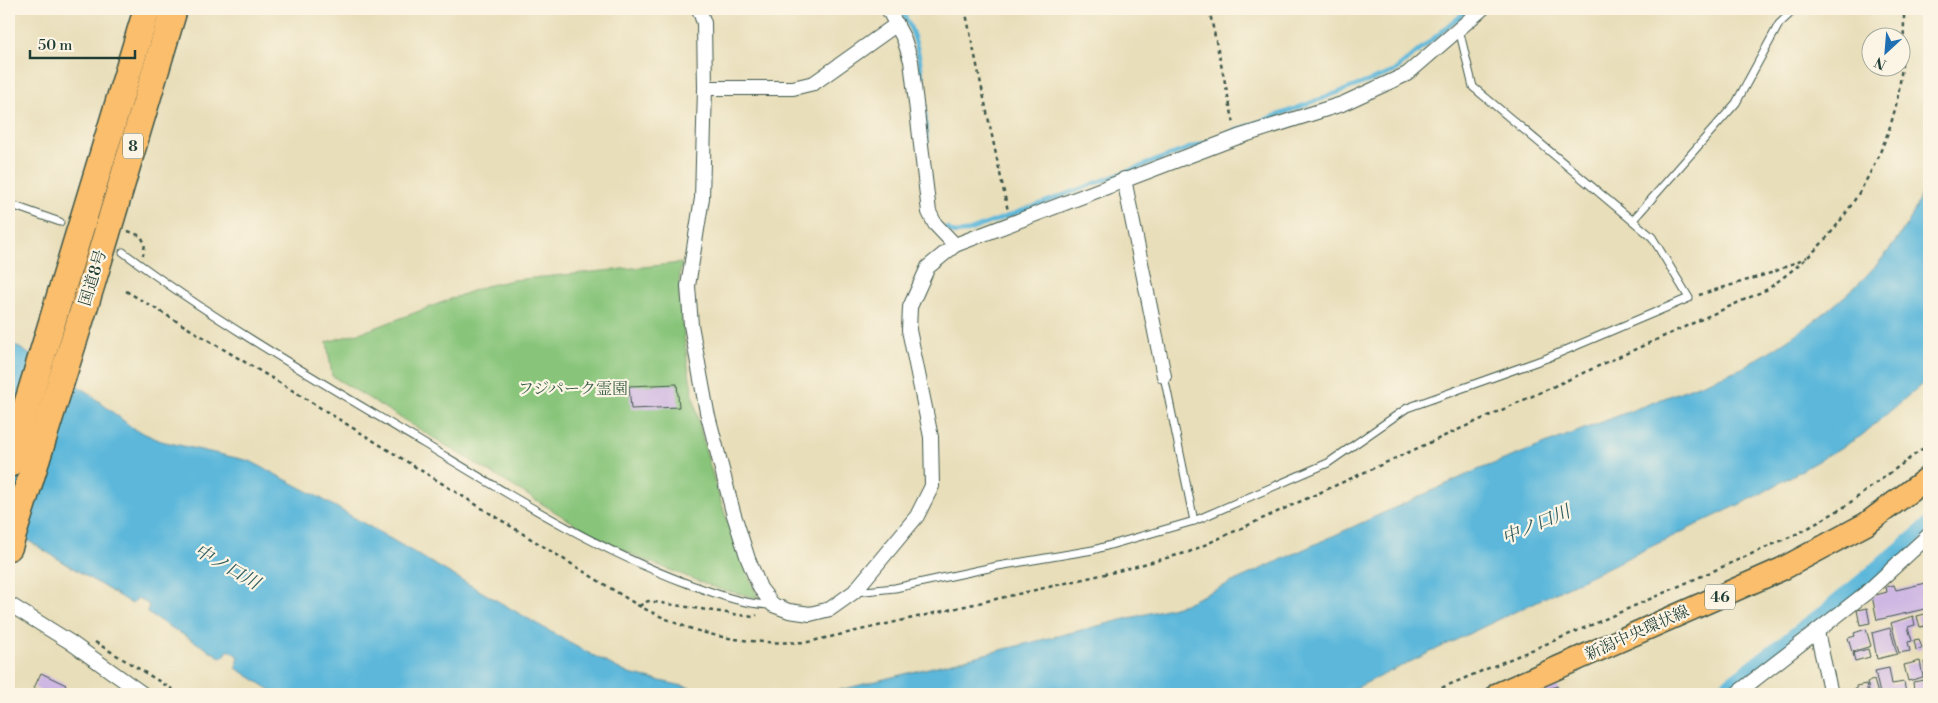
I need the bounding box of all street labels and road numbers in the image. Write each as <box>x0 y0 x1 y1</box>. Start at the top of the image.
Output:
road number: 8 <box>123 134 143 158</box>
street label: 国道8号 <box>75 247 111 309</box>
road number: 46 <box>1705 584 1735 610</box>
street label: 新潟中央環状線 <box>1582 601 1692 665</box>

